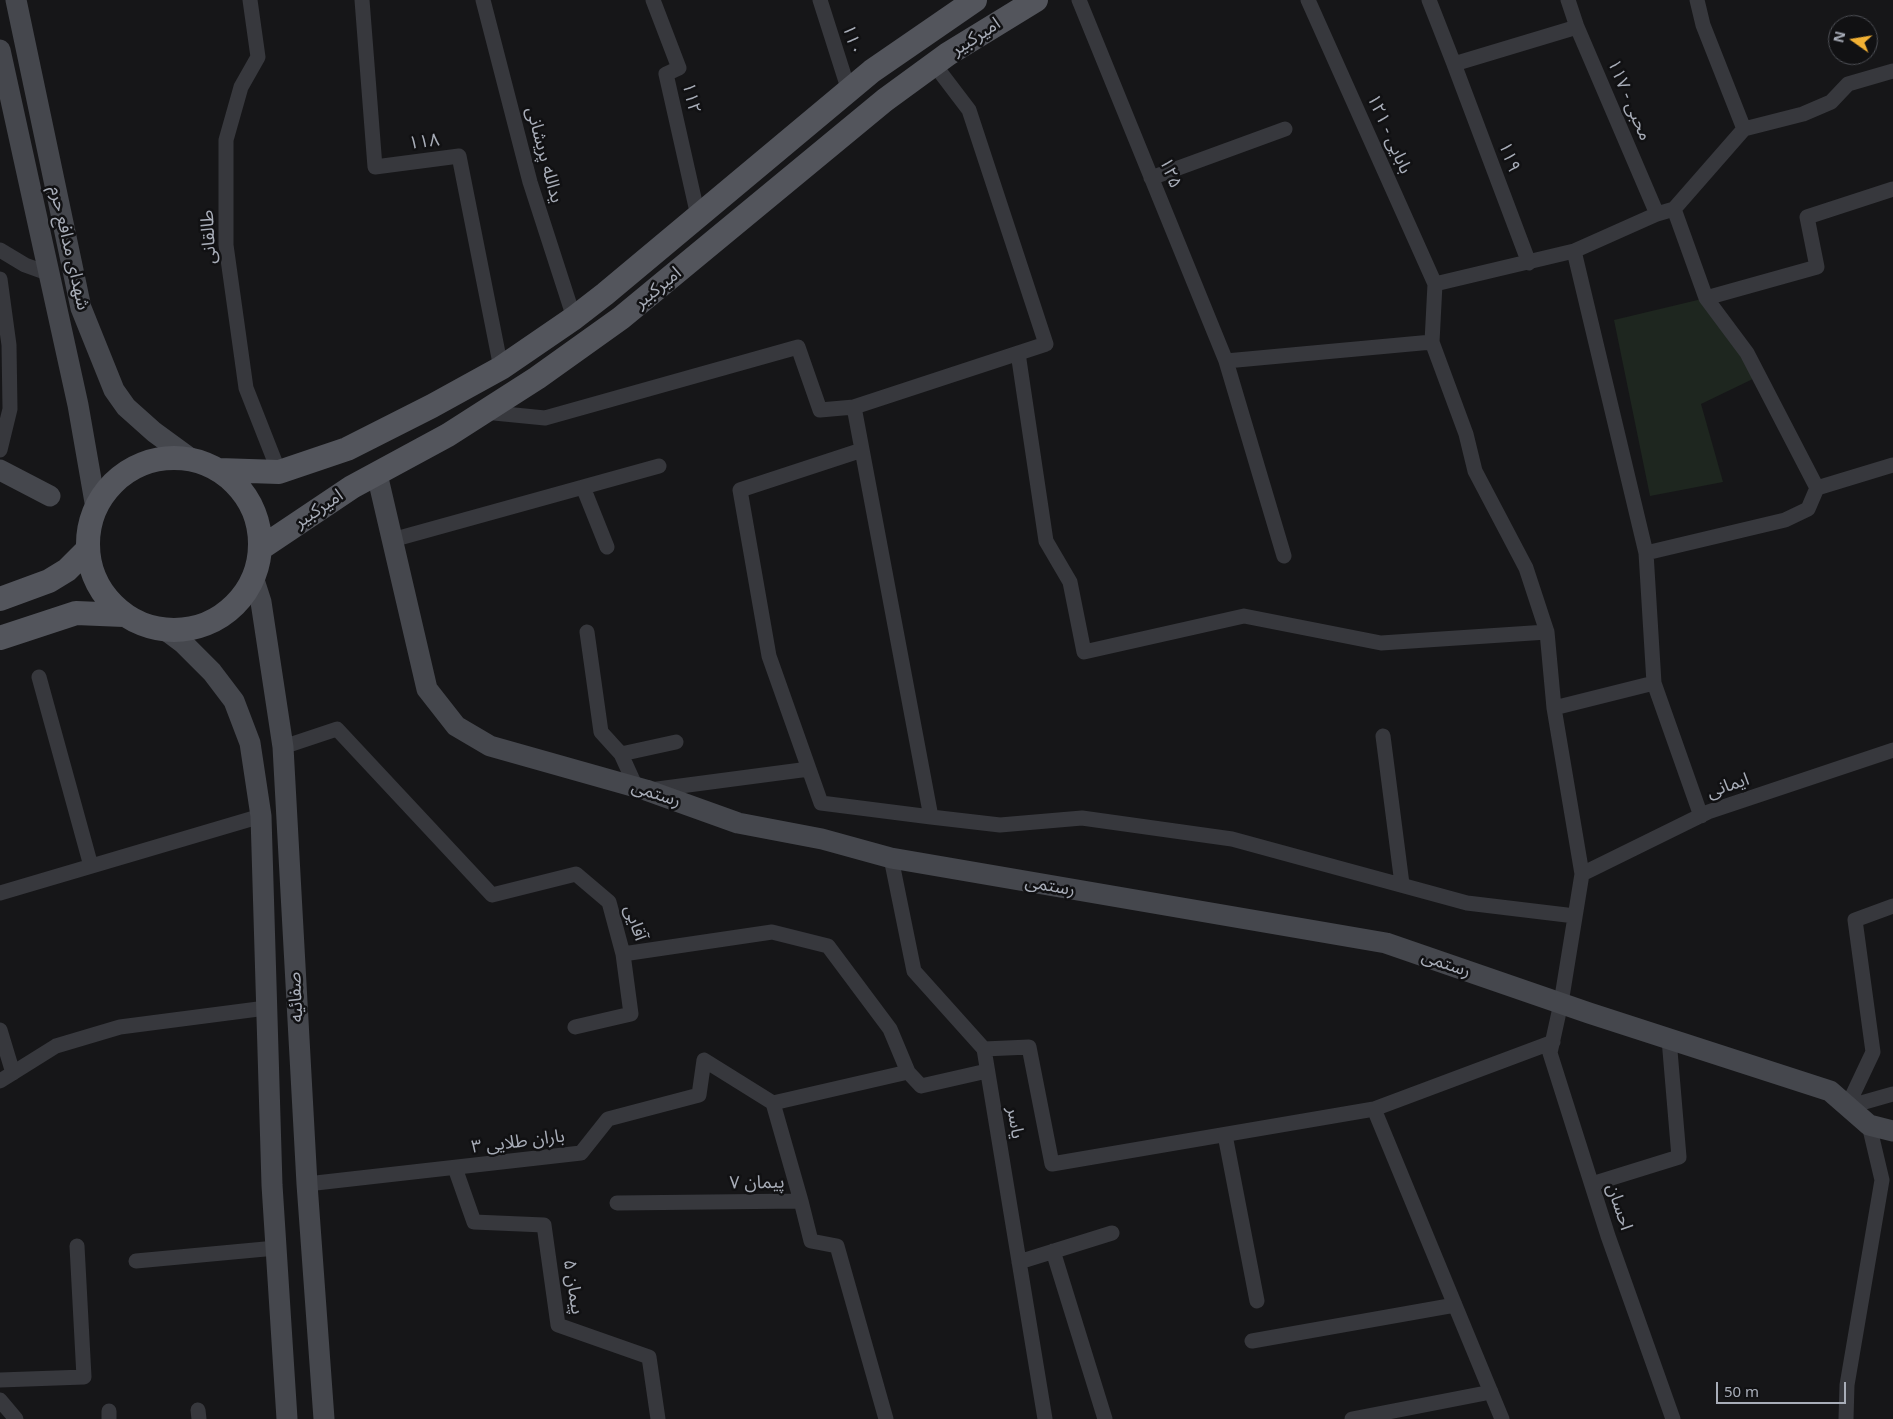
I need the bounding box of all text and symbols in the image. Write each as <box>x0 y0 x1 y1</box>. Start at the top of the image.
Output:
street label: امیرکبیر <box>947 13 1005 61</box>
north arrow <box>1828 15 1878 65</box>
street label: ۱۱۰ <box>837 22 867 58</box>
text: N <box>1828 29 1849 44</box>
street label: محبی - ۱۱۷ <box>1602 56 1656 144</box>
street label: ۱۱۲ <box>677 81 705 115</box>
street label: بابایی - ۱۲۱ <box>1362 91 1416 177</box>
street label: یدالله پریشانی <box>521 105 567 205</box>
street label: ۱۱۸ <box>407 129 441 155</box>
street label: ۱۱۹ <box>1493 139 1525 175</box>
street label: ۱۲۵ <box>1154 155 1186 191</box>
street label: شهدای مدافع حرم <box>44 184 94 312</box>
street label: طالقانی <box>197 209 221 265</box>
street label: امیرکبیر <box>630 263 686 313</box>
street label: امیرکبیر <box>290 485 348 533</box>
street label: ایمانی <box>1704 769 1752 803</box>
street label: رستمی <box>629 776 683 812</box>
street label: رستمی <box>1023 871 1077 901</box>
street label: آقایی <box>619 902 651 944</box>
street label: رستمی <box>1419 946 1473 982</box>
street label: صفائیه <box>284 971 308 1023</box>
street label: یاسر <box>1002 1106 1028 1140</box>
street label: باران طلایی ۳ <box>470 1126 566 1158</box>
street label: پیمان ۷ <box>729 1172 785 1194</box>
street label: احسان <box>1601 1181 1637 1233</box>
street label: پیمان ۵ <box>558 1258 588 1316</box>
scale bar <box>1718 1372 1848 1404</box>
text: 50 m <box>1724 1381 1759 1401</box>

